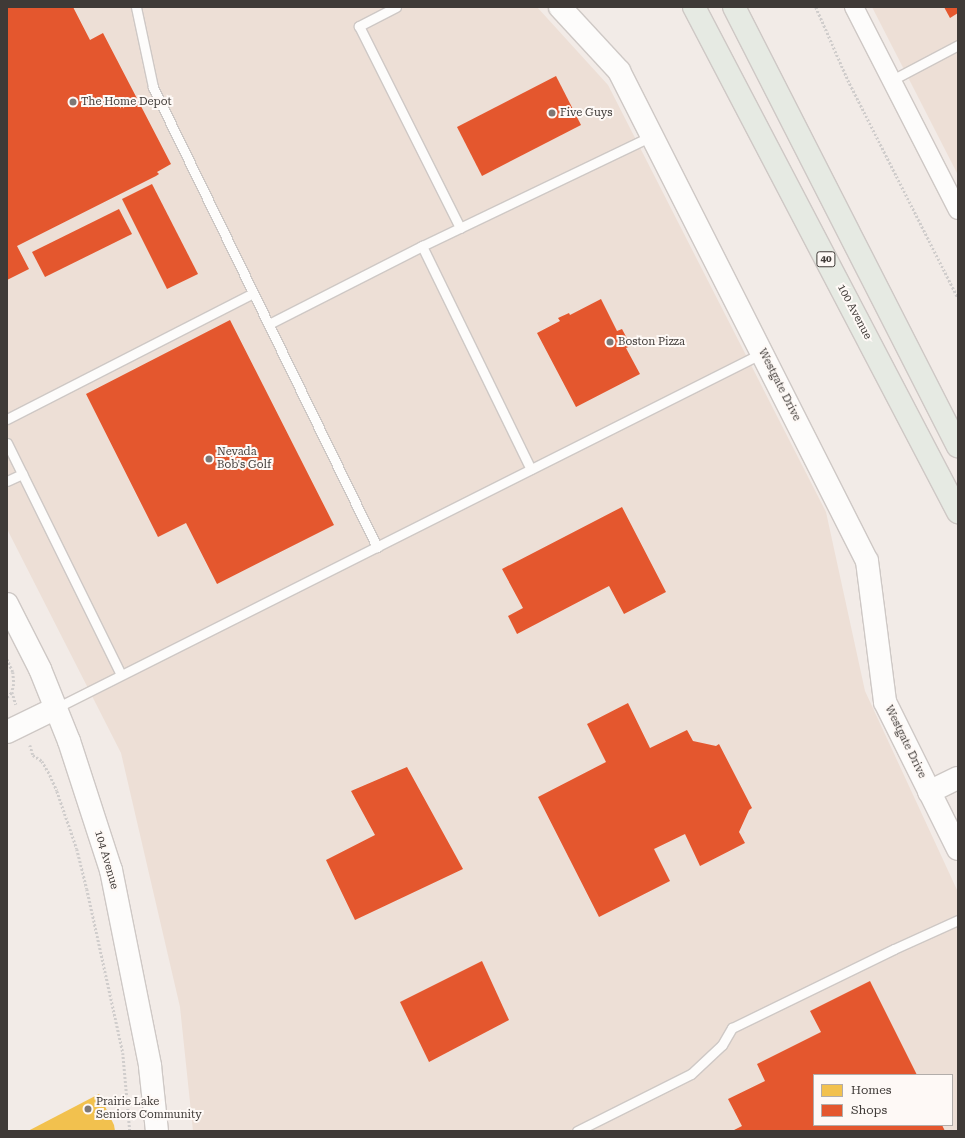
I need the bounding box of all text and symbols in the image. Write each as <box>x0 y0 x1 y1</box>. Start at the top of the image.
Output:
place label: The Home Depot <box>81 95 172 109</box>
marker: The Home Depot <box>68 97 78 107</box>
place label: Five Guys <box>560 106 612 120</box>
marker: Five Guys <box>547 108 557 118</box>
road number: 40 <box>816 251 836 267</box>
street label: 100 Avenue <box>834 282 874 342</box>
place label: Boston Pizza <box>618 335 685 349</box>
marker: Boston Pizza <box>605 337 615 347</box>
street label: Westgate Drive <box>755 347 803 423</box>
place label: Nevada Bob's Golf <box>217 446 271 472</box>
marker: Nevada Bob's Golf <box>204 454 214 464</box>
street label: Westgate Drive <box>882 703 928 781</box>
street label: 104 Avenue <box>91 829 121 891</box>
legend <box>813 1074 953 1126</box>
text: Homes <box>851 1083 891 1097</box>
place label: Prairie Lake Seniors Community <box>96 1096 202 1122</box>
text: Shops <box>851 1103 887 1117</box>
marker: Prairie Lake Seniors Community <box>83 1104 93 1114</box>

